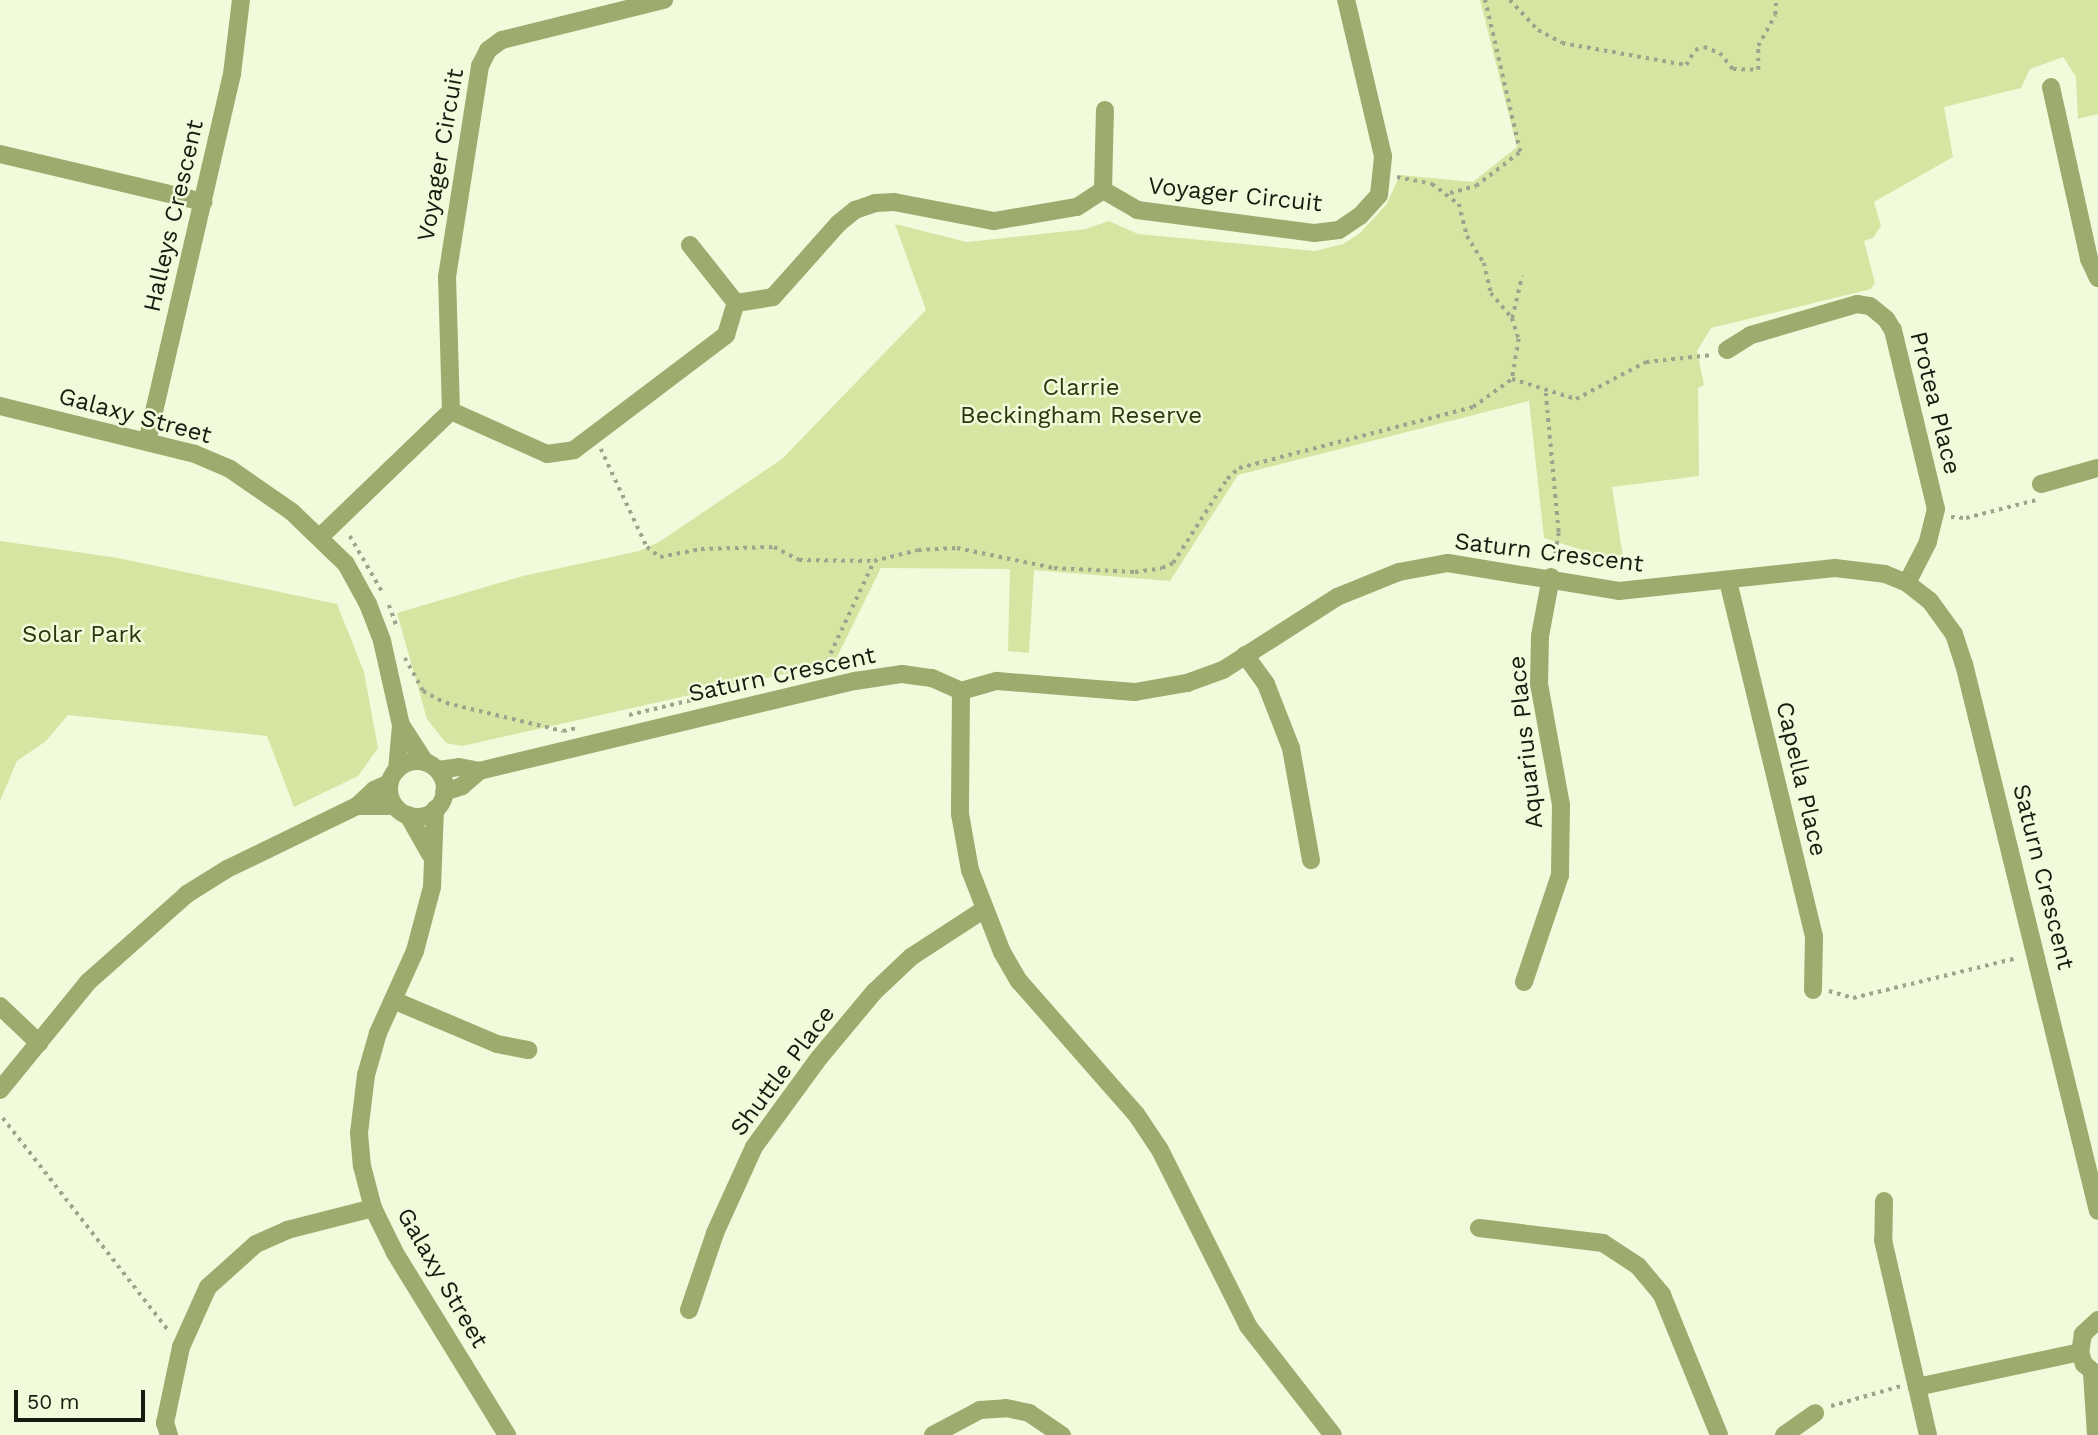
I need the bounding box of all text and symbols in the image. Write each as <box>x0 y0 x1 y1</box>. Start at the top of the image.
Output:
street label: Voyager Circuit <box>412 66 470 244</box>
street label: Halleys Crescent <box>138 117 210 315</box>
street label: Voyager Circuit <box>1146 171 1324 219</box>
street label: Protea Place <box>1903 328 1967 478</box>
park label: Clarrie Beckingham Reserve <box>960 374 1202 430</box>
street label: Galaxy Street <box>55 382 215 450</box>
street label: Saturn Crescent <box>1453 527 1645 579</box>
park label: Solar Park <box>22 621 142 649</box>
street label: Saturn Crescent <box>686 641 878 709</box>
street label: Aquarius Place <box>1503 654 1549 830</box>
street label: Capella Place <box>1769 699 1833 859</box>
street label: Saturn Crescent <box>2006 781 2080 973</box>
street label: Shuttle Place <box>725 1000 841 1142</box>
street label: Galaxy Street <box>390 1203 494 1353</box>
scale bar <box>18 1376 149 1420</box>
text: 50 m <box>27 1389 79 1414</box>

